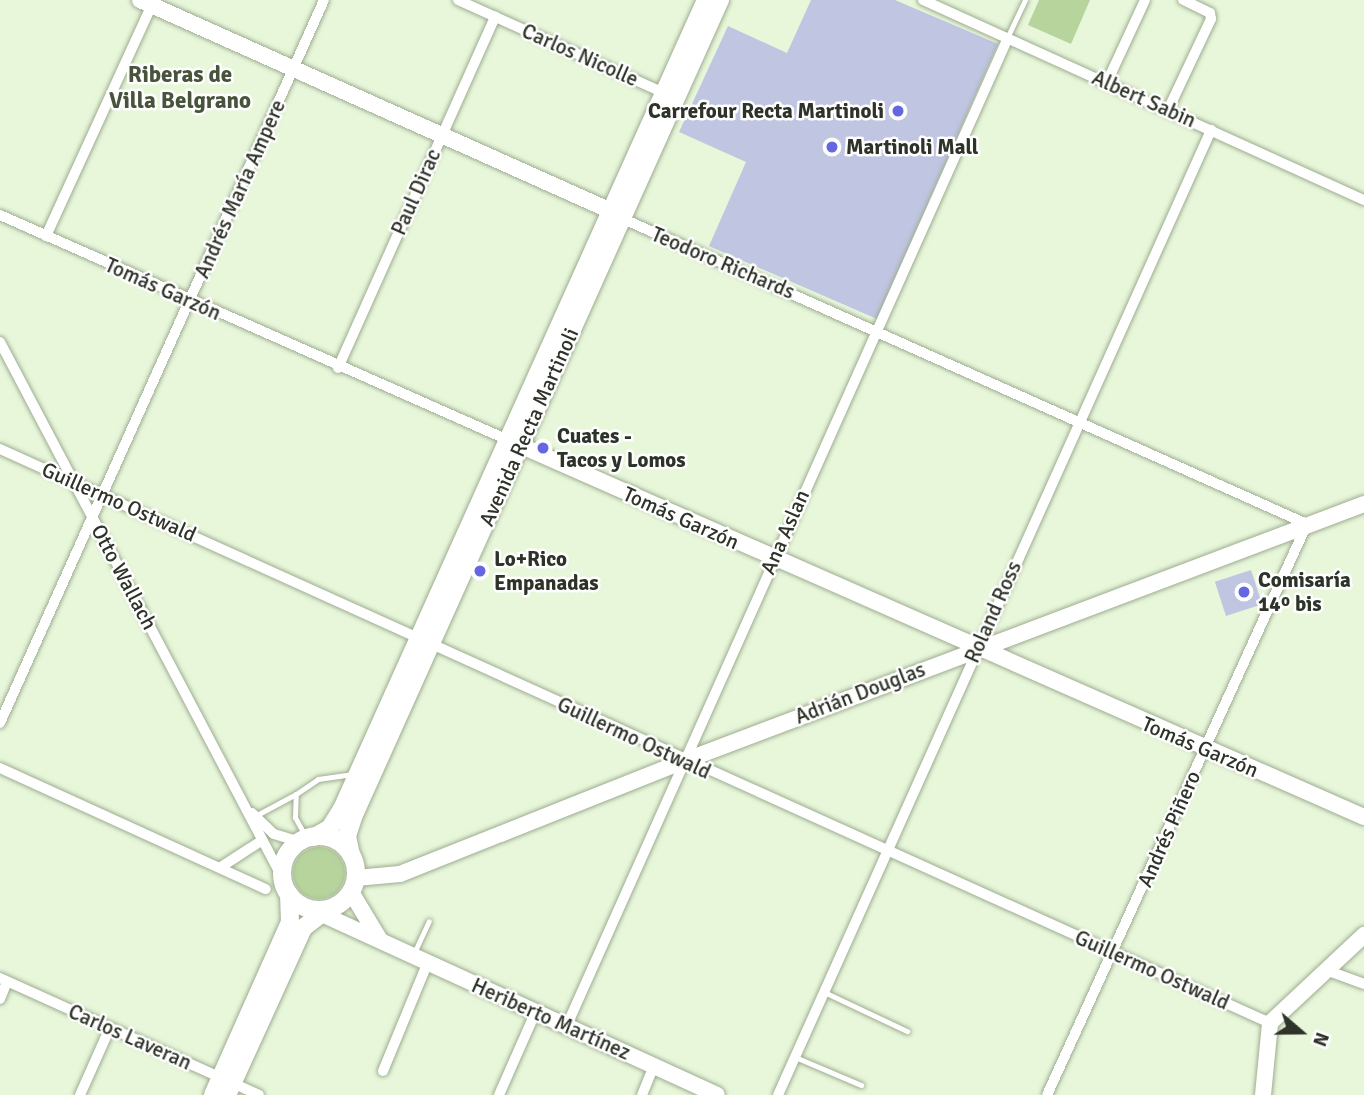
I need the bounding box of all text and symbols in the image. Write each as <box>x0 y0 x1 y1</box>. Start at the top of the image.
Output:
street label: Carlos Nicolle <box>518 18 642 92</box>
district label: Riberas de Villa Belgrano <box>109 61 251 115</box>
street label: Albert Sabin <box>1088 65 1200 133</box>
street label: Andrés María Ampere <box>189 96 291 282</box>
place label: Carrefour Recta Martinoli <box>648 98 884 124</box>
marker: Carrefour Recta Martinoli <box>890 103 906 119</box>
place label: Martinoli Mall <box>846 134 978 160</box>
marker: Martinoli Mall <box>824 139 840 155</box>
street label: Paul Dirac <box>386 145 446 239</box>
street label: Teodoro Richards <box>648 221 798 305</box>
street label: Tomás Garzón <box>101 252 225 326</box>
street label: Avenida Recta Martinoli <box>474 324 584 530</box>
place label: Cuates - Tacos y Lomos <box>557 423 686 473</box>
marker: Cuates - Tacos y Lomos <box>535 440 551 456</box>
street label: Guillermo Ostwald <box>38 457 200 547</box>
street label: Tomás Garzón <box>619 481 743 555</box>
street label: Ana Aslan <box>755 486 815 578</box>
street label: Otto Wallach <box>86 520 162 634</box>
place label: Lo+Rico Empanadas <box>494 546 599 596</box>
street label: Roland Ross <box>959 557 1027 667</box>
marker: Lo+Rico Empanadas <box>472 563 488 579</box>
place label: Comisaría 14º bis <box>1258 567 1351 617</box>
marker: Comisaría 14º bis <box>1236 584 1252 600</box>
street label: Adrián Douglas <box>791 657 929 729</box>
street label: Guillermo Ostwald <box>553 691 715 785</box>
street label: Tomás Garzón <box>1138 711 1262 783</box>
street label: Andrés Piñero <box>1132 767 1206 891</box>
street label: Guillermo Ostwald <box>1071 925 1233 1015</box>
street label: Heriberto Martínez <box>468 973 634 1065</box>
north arrow <box>1266 997 1336 1067</box>
street label: Carlos Laveran <box>65 999 195 1075</box>
text: N <box>1307 1029 1334 1049</box>

